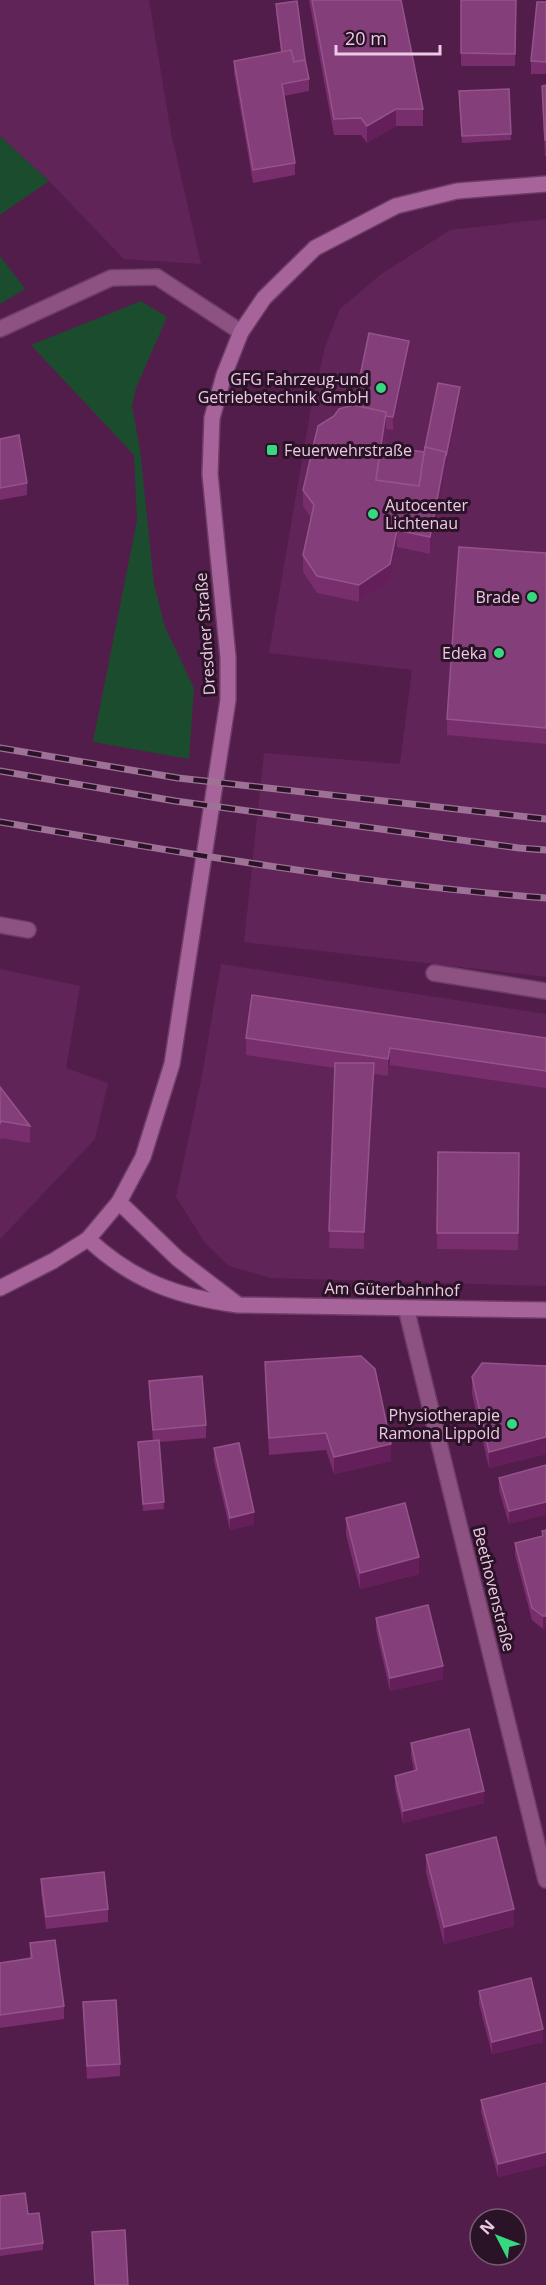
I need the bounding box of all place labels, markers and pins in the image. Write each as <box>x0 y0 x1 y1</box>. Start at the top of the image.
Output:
place label: GFG Fahrzeug-und Getriebetechnik GmbH <box>198 368 369 408</box>
marker: GFG Fahrzeug-und Getriebetechnik GmbH <box>374 381 388 395</box>
place label: Feuerwehrstraße <box>284 439 412 461</box>
marker: Feuerwehrstraße <box>265 443 279 457</box>
place label: Autocenter Lichtenau <box>385 494 468 534</box>
marker: Autocenter Lichtenau <box>366 507 380 521</box>
place label: Brade <box>475 586 520 608</box>
marker: Brade <box>525 590 539 604</box>
place label: Edeka <box>442 642 487 664</box>
marker: Edeka <box>492 646 506 660</box>
place label: Physiotherapie Ramona Lippold <box>379 1404 500 1444</box>
marker: Physiotherapie Ramona Lippold <box>505 1417 519 1431</box>

